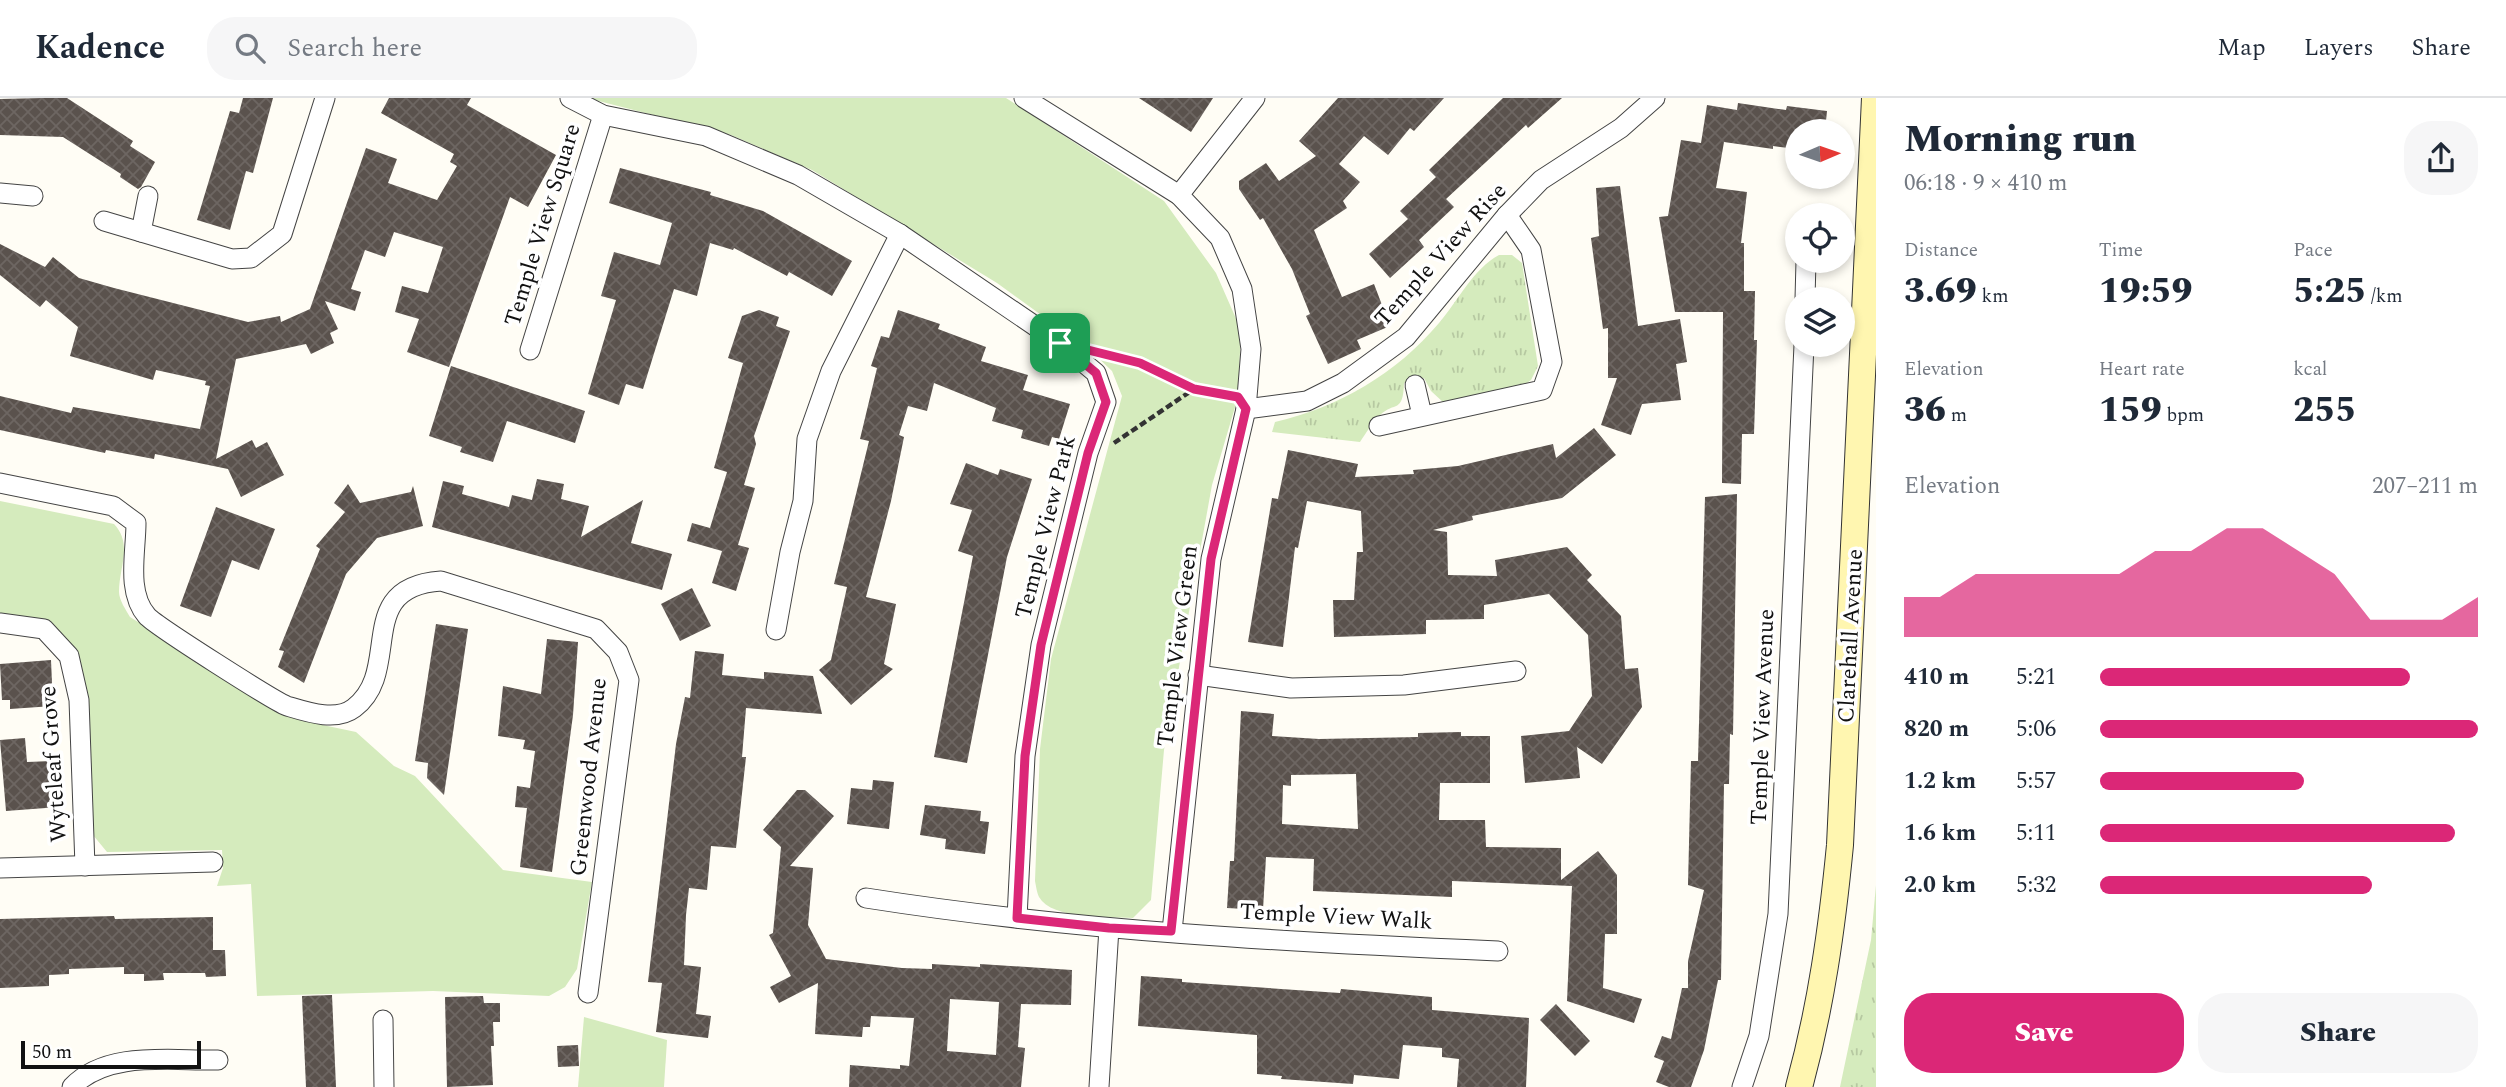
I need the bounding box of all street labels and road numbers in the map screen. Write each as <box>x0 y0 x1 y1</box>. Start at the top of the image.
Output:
street label: Temple View Square <box>496 119 590 331</box>
street label: Temple View Rise <box>1366 175 1516 335</box>
street label: Temple View Park <box>1006 431 1086 622</box>
street label: Temple View Green <box>1148 543 1208 749</box>
street label: Clarehall Avenue <box>1829 548 1873 724</box>
street label: Temple View Avenue <box>1742 608 1784 826</box>
street label: Greenwood Avenue <box>561 676 617 878</box>
street label: Wyteleaf Grove <box>31 685 77 843</box>
street label: Temple View Walk <box>1239 894 1434 940</box>

